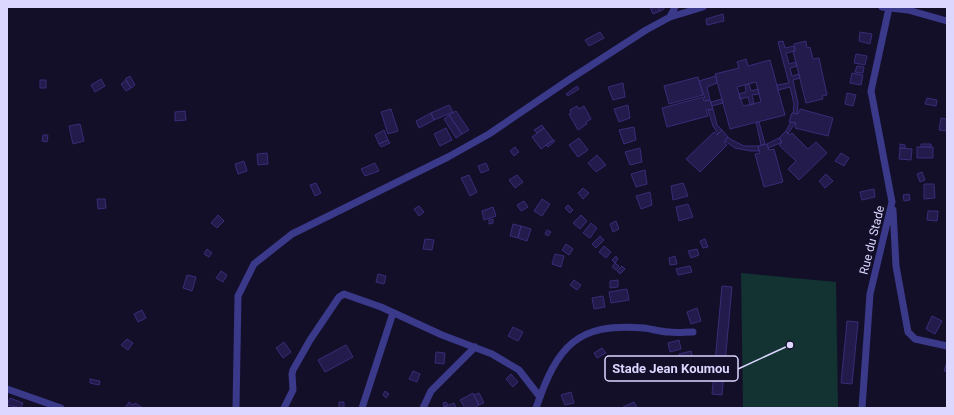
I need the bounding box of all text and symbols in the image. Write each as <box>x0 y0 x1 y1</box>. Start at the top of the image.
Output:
street label: Rue du Stade <box>857 204 887 276</box>
callout: Stade Jean Koumou <box>605 356 738 381</box>
text: Stade Jean Koumou <box>612 361 730 376</box>

